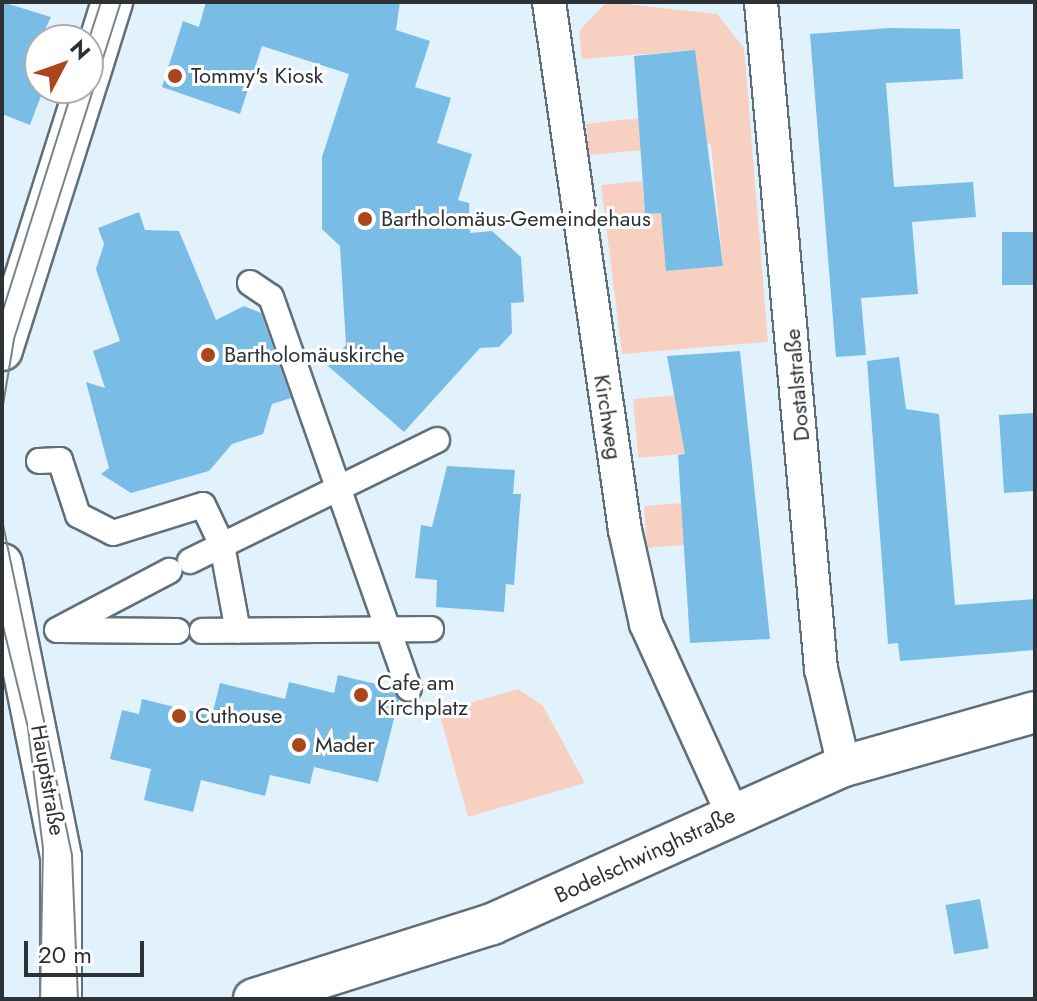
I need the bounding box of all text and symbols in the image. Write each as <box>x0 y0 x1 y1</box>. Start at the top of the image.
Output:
north arrow <box>24 24 104 104</box>
text: N <box>63 32 98 67</box>
place label: Tommy's Kiosk <box>191 63 323 89</box>
marker: Tommy's Kiosk <box>166 67 184 85</box>
place label: Bartholomäus-Gemeindehaus <box>381 206 651 232</box>
marker: Bartholomäus-Gemeindehaus <box>356 210 374 228</box>
street label: Dostalstraße <box>779 328 815 442</box>
place label: Bartholomäuskirche <box>224 342 405 368</box>
marker: Bartholomäuskirche <box>199 346 217 364</box>
street label: Kirchweg <box>588 373 628 461</box>
place label: Cafe am Kirchplatz <box>377 669 468 720</box>
marker: Cafe am Kirchplatz <box>352 686 370 704</box>
place label: Cuthouse <box>195 703 282 729</box>
marker: Cuthouse <box>170 707 188 725</box>
street label: Hauptstraße <box>25 723 71 837</box>
place label: Mader <box>315 732 375 758</box>
marker: Mader <box>290 736 308 754</box>
street label: Bodelschwinghstraße <box>550 802 740 908</box>
scale bar <box>28 925 148 975</box>
text: 20 m <box>38 937 92 972</box>

